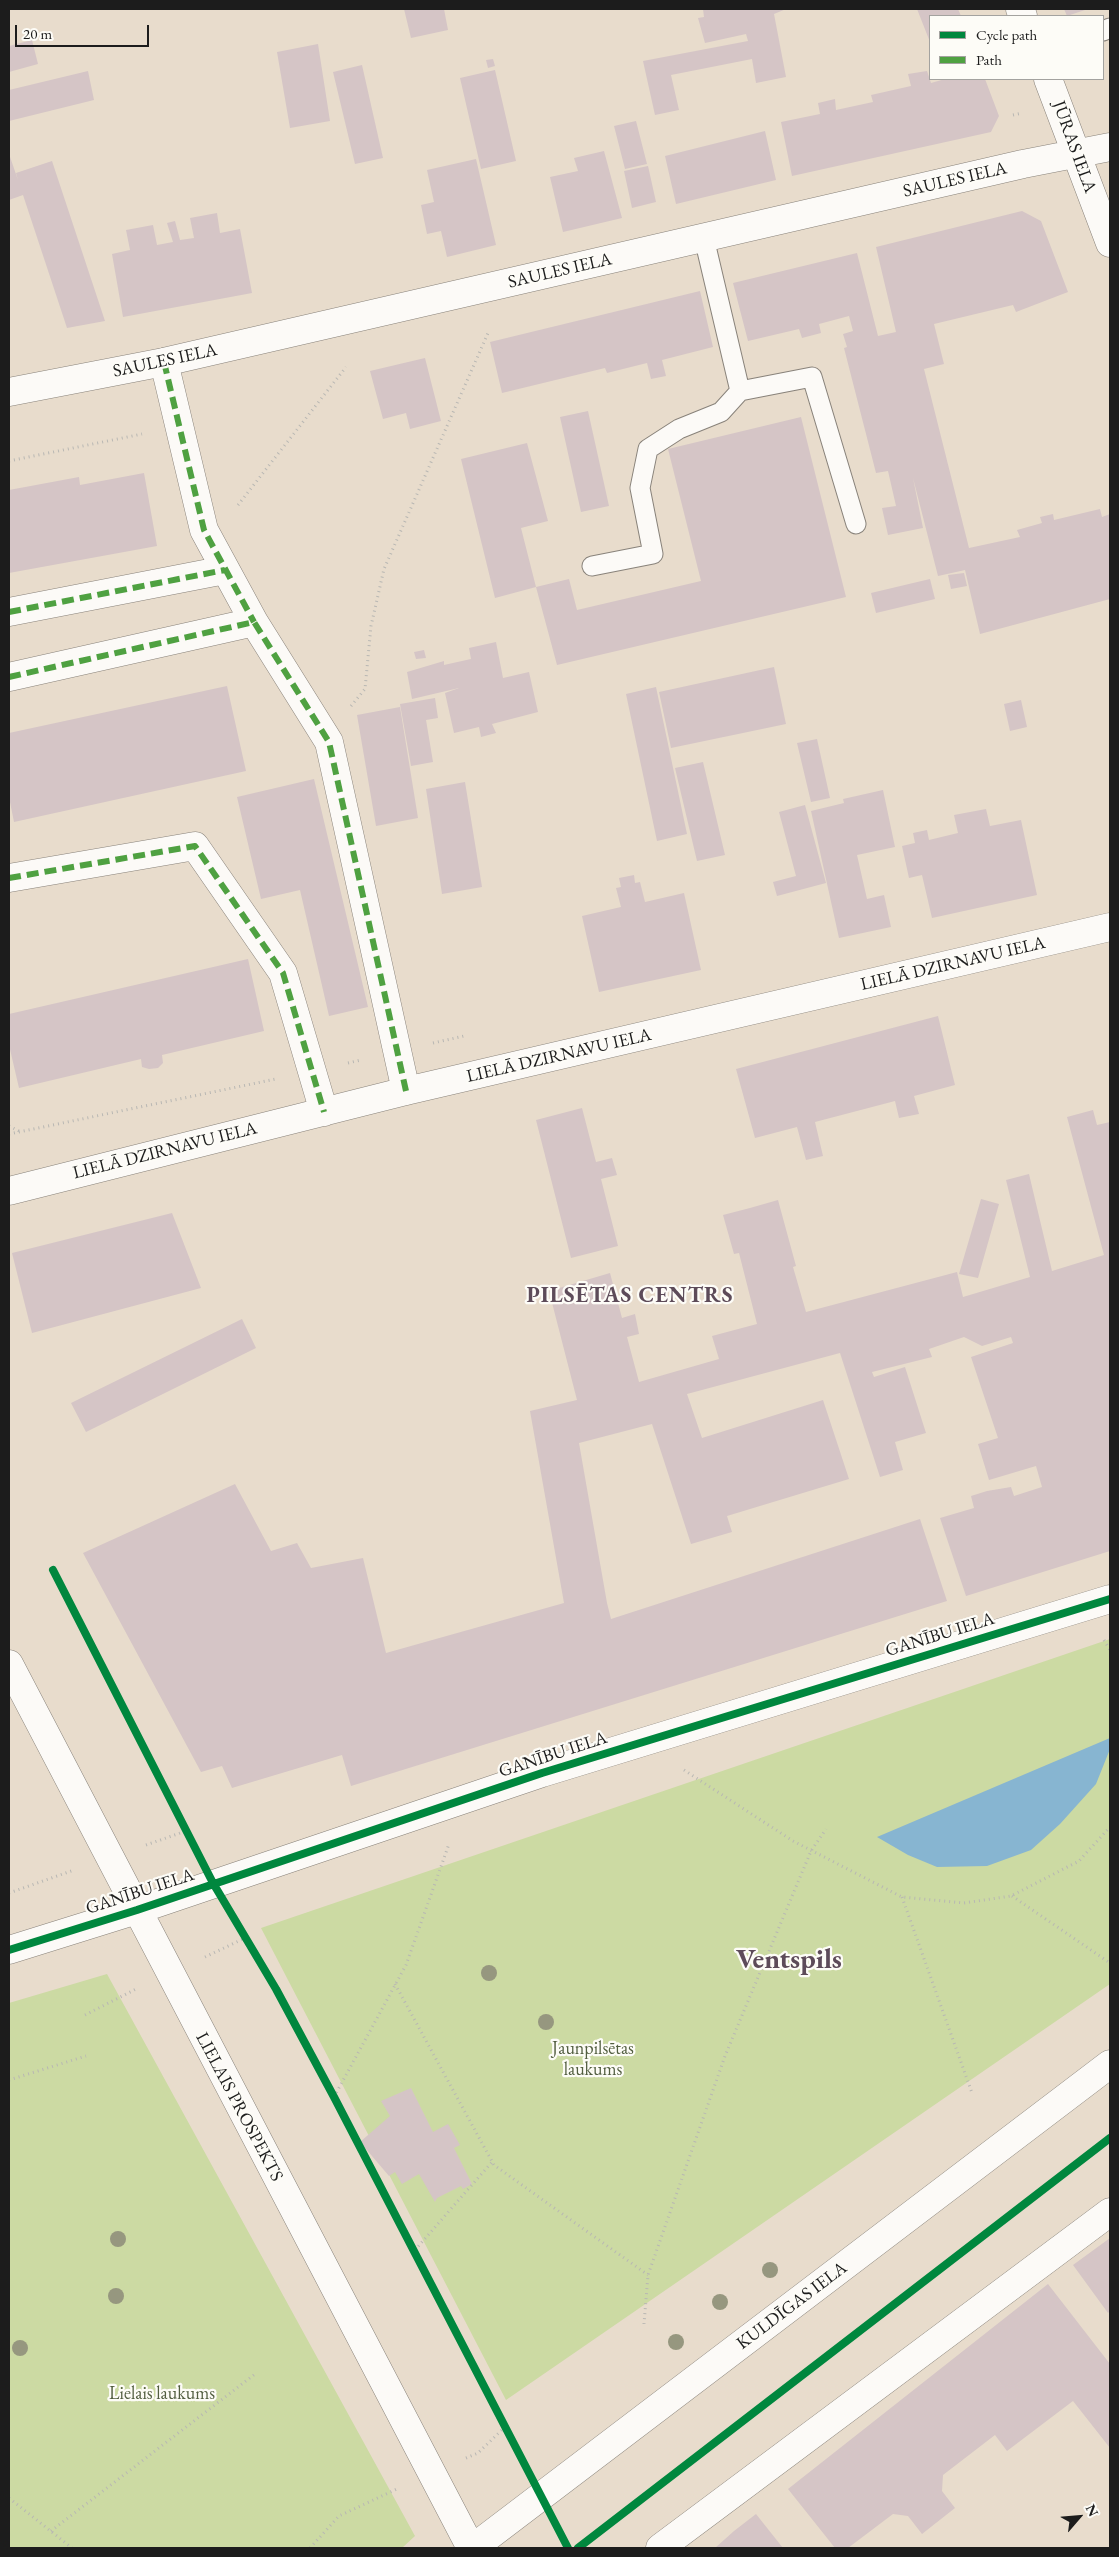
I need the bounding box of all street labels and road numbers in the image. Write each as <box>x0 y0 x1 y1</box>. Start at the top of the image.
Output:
street label: JŪRAS IELA <box>1047 98 1101 196</box>
street label: SAULES IELA <box>901 158 1009 202</box>
street label: SAULES IELA <box>506 249 614 293</box>
street label: SAULES IELA <box>111 339 219 383</box>
street label: LIELĀ DZIRNAVU IELA <box>858 932 1048 996</box>
street label: LIELĀ DZIRNAVU IELA <box>464 1024 654 1088</box>
street label: LIELĀ DZIRNAVU IELA <box>71 1118 259 1184</box>
street label: GANĪBU IELA <box>883 1608 997 1662</box>
street label: GANĪBU IELA <box>496 1727 610 1783</box>
street label: GANĪBU IELA <box>83 1864 197 1920</box>
street label: LIELAIS PROSPEKTS <box>191 2029 287 2185</box>
street label: KULDĪGAS IELA <box>733 2257 851 2355</box>

